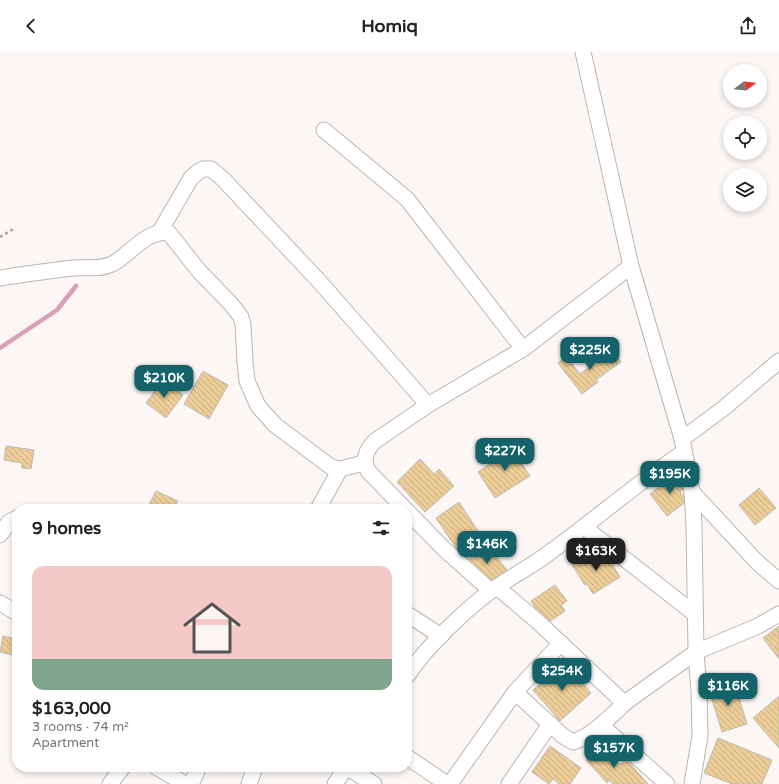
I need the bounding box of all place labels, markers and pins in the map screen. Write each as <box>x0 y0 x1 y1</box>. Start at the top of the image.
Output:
pin: $225K <box>562 337 618 371</box>
pin: $210K <box>136 365 192 399</box>
pin: $227K <box>477 438 533 472</box>
pin: $195K <box>642 461 698 495</box>
pin: $146K <box>459 531 515 565</box>
pin: $163K <box>568 538 624 572</box>
pin: $254K <box>534 658 590 692</box>
pin: $116K <box>700 673 756 707</box>
pin: $157K <box>586 735 642 769</box>

